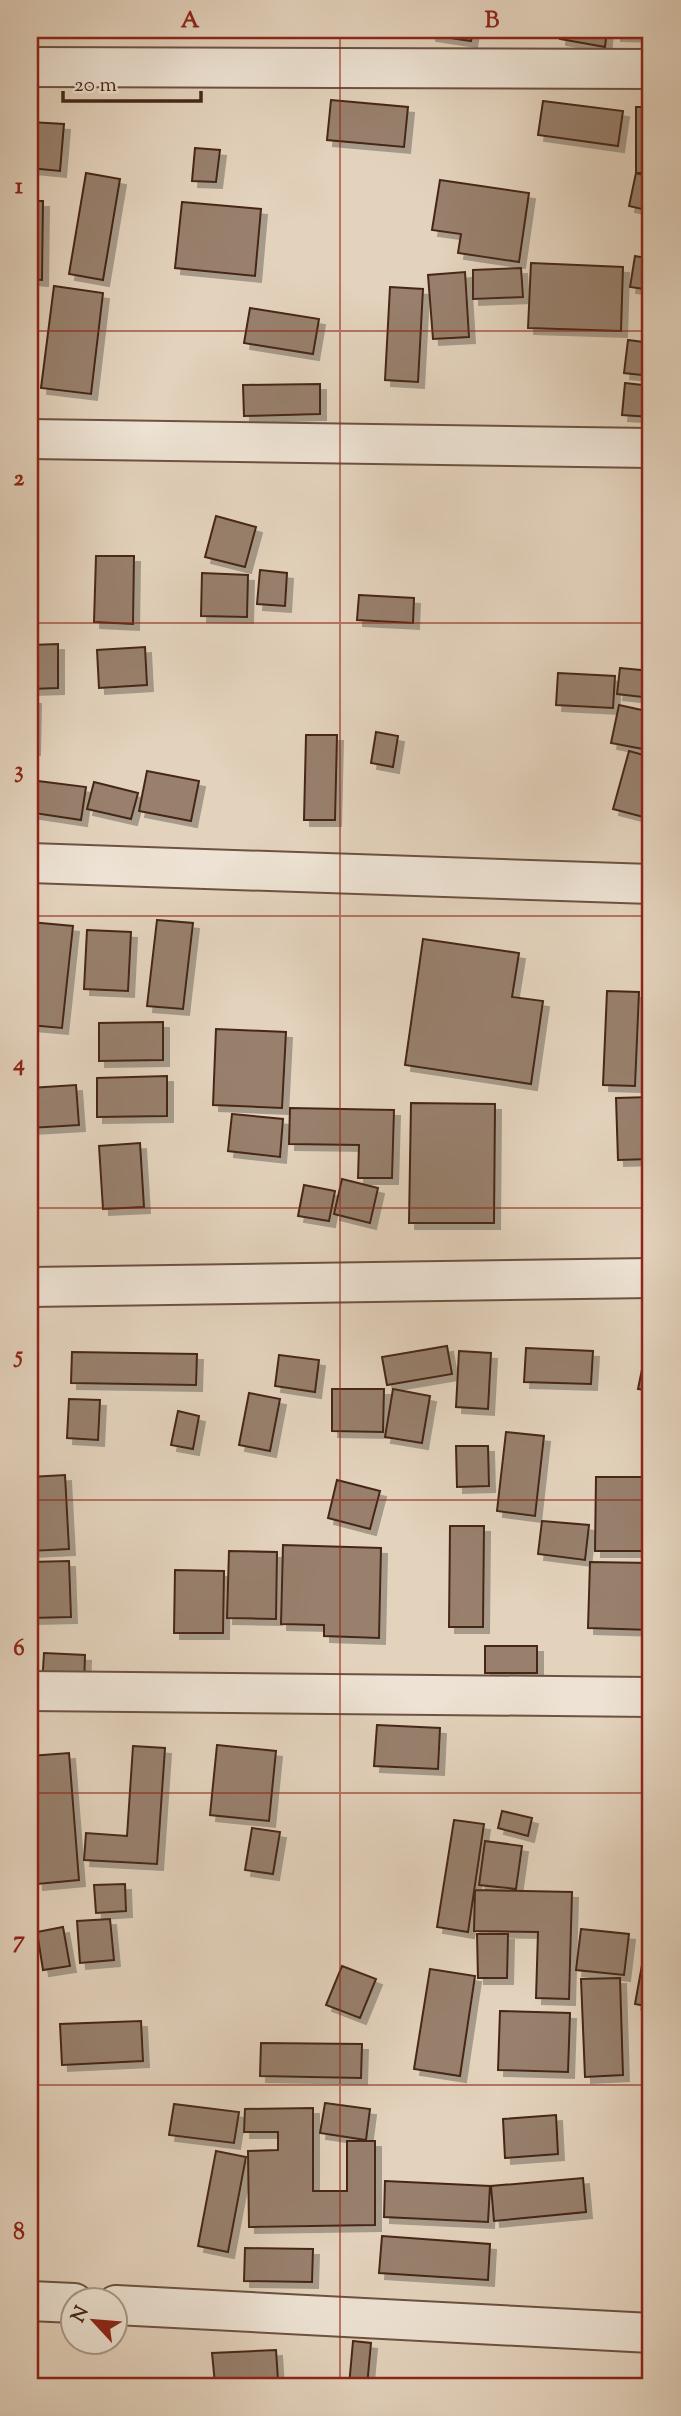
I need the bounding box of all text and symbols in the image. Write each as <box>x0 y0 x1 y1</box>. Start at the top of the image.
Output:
text: A <box>181 5 200 38</box>
text: B <box>485 5 500 38</box>
scale bar <box>63 60 201 104</box>
text: 20 m <box>74 71 117 101</box>
text: 1 <box>15 171 23 204</box>
text: 2 <box>14 463 25 496</box>
text: 3 <box>14 755 24 788</box>
text: 4 <box>12 1048 25 1081</box>
text: 5 <box>13 1340 23 1373</box>
text: 6 <box>13 1633 25 1666</box>
text: 7 <box>13 1925 25 1958</box>
text: 8 <box>13 2217 25 2250</box>
north arrow <box>60 2286 130 2356</box>
text: N <box>66 2302 96 2327</box>

